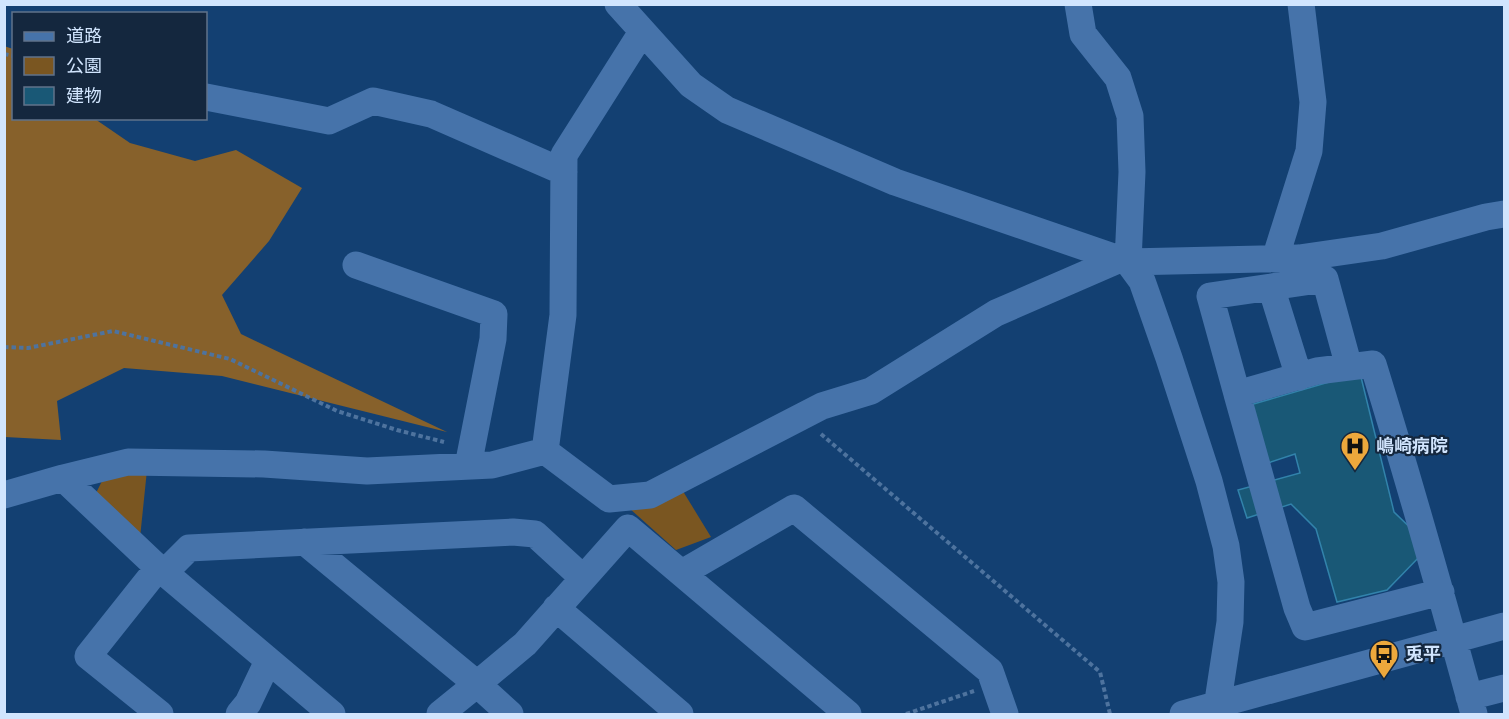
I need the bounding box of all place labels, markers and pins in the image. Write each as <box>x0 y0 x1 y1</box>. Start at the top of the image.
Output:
hospital icon: 嶋崎病院 <box>1339 430 1371 472</box>
place label: 嶋崎病院 <box>1376 435 1448 457</box>
bus stop icon: 兎平 <box>1368 638 1400 680</box>
place label: 兎平 <box>1405 643 1441 665</box>

